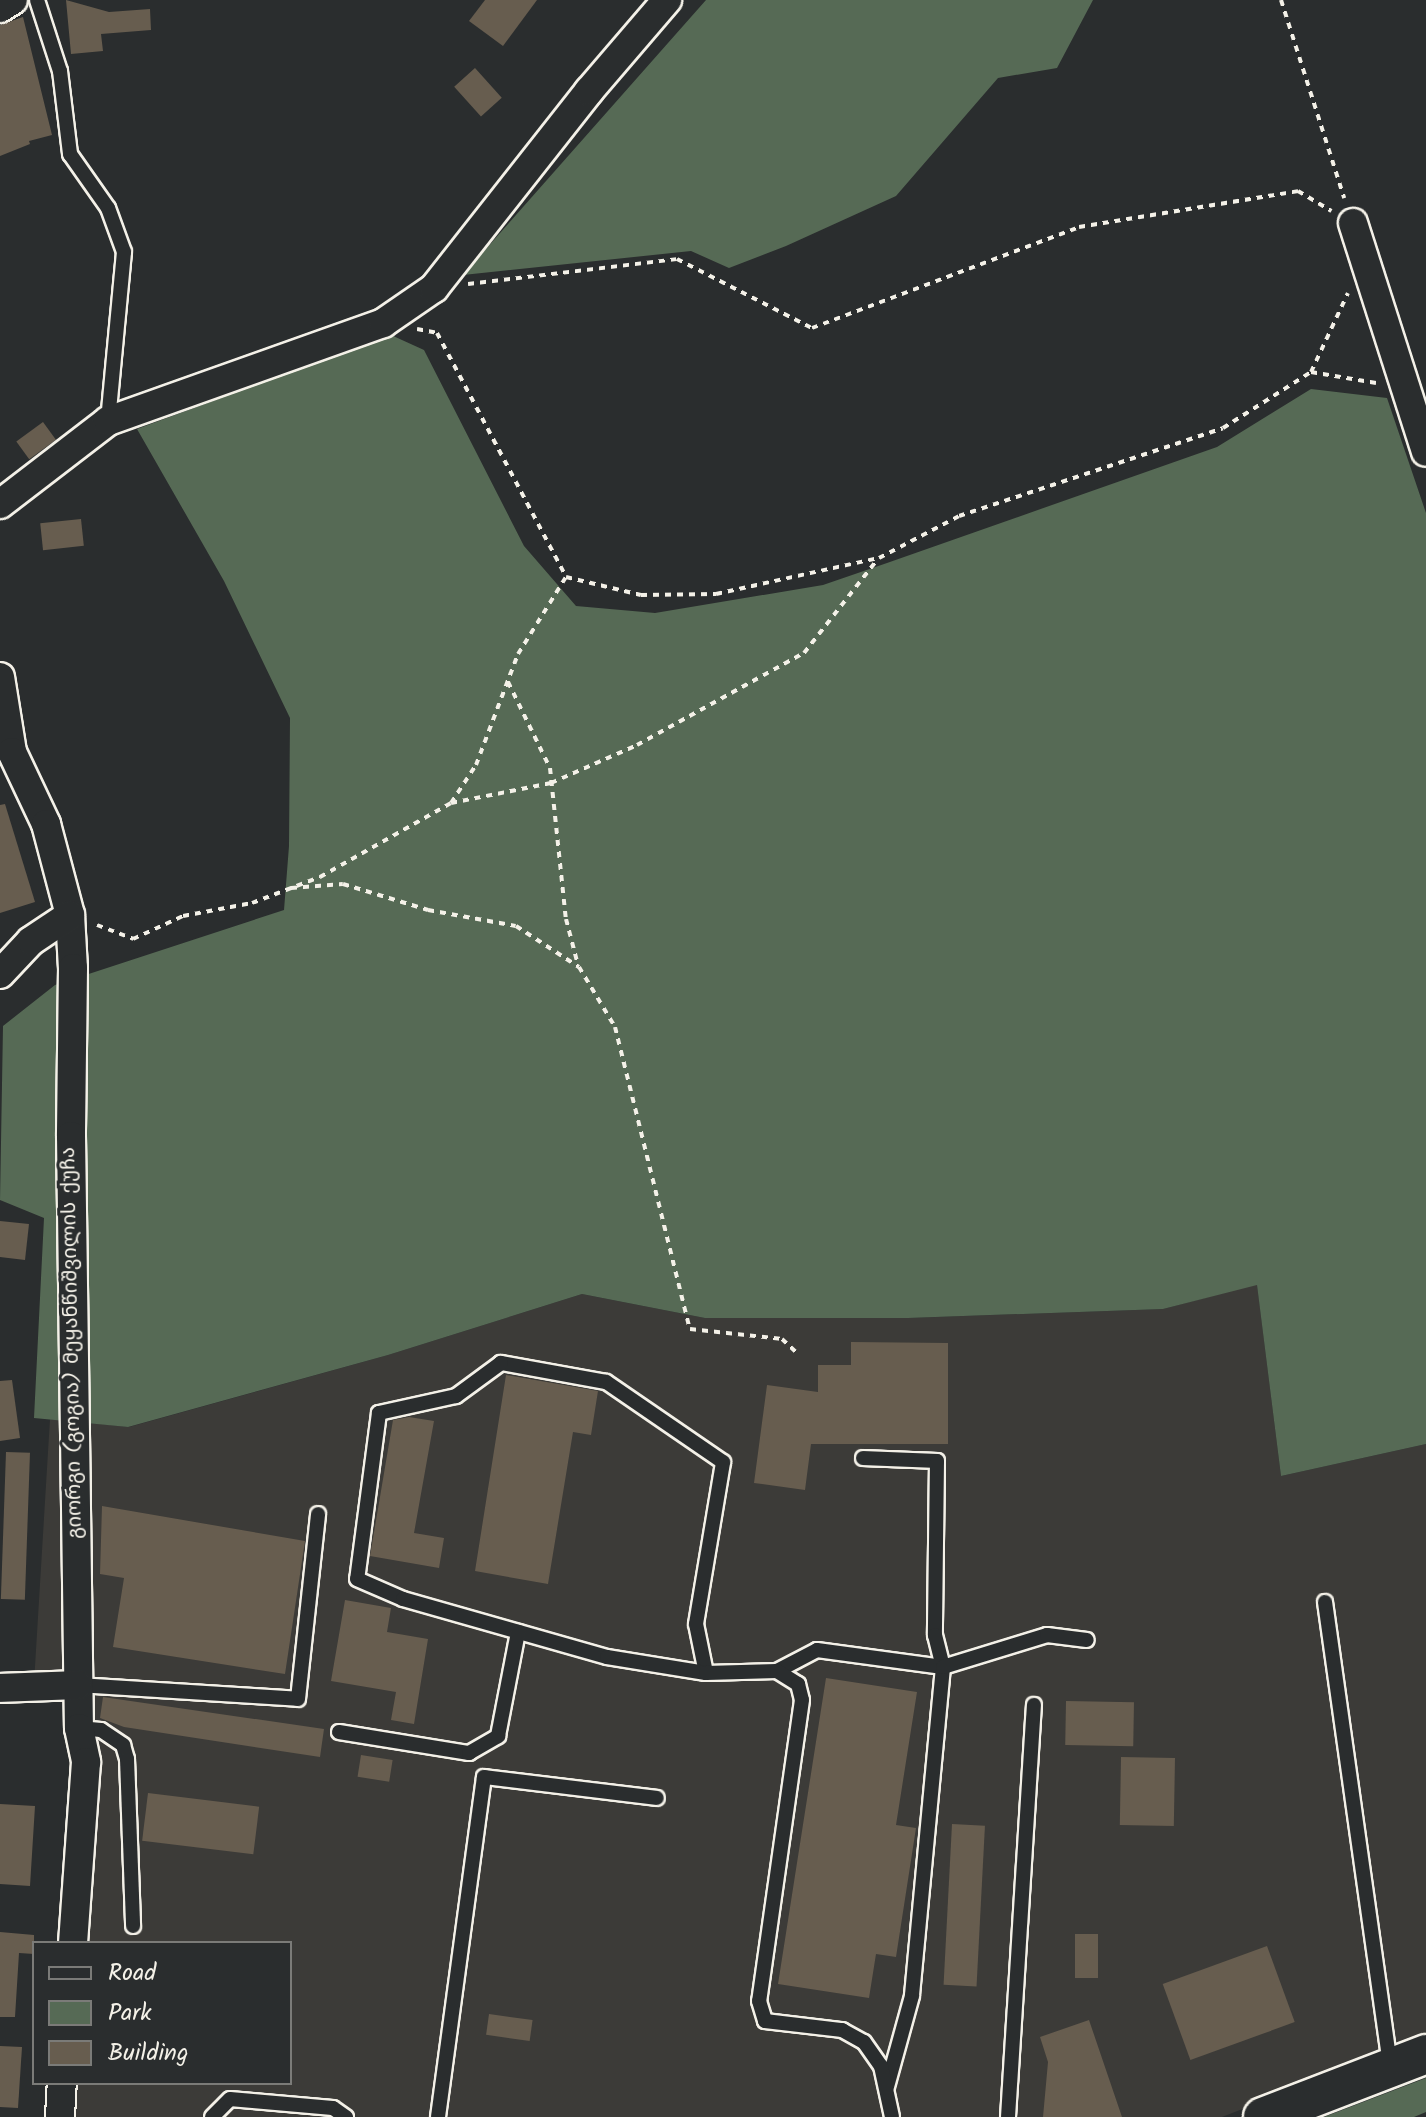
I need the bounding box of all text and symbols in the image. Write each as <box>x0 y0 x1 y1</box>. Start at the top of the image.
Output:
street label: გიორგი (გოგია) მეყანწიშვილის ქუჩა <box>58 1147 88 1539</box>
legend <box>32 1941 292 2085</box>
text: Road <box>108 1954 156 1993</box>
text: Park <box>108 1994 152 2033</box>
text: Building <box>108 2034 188 2073</box>

